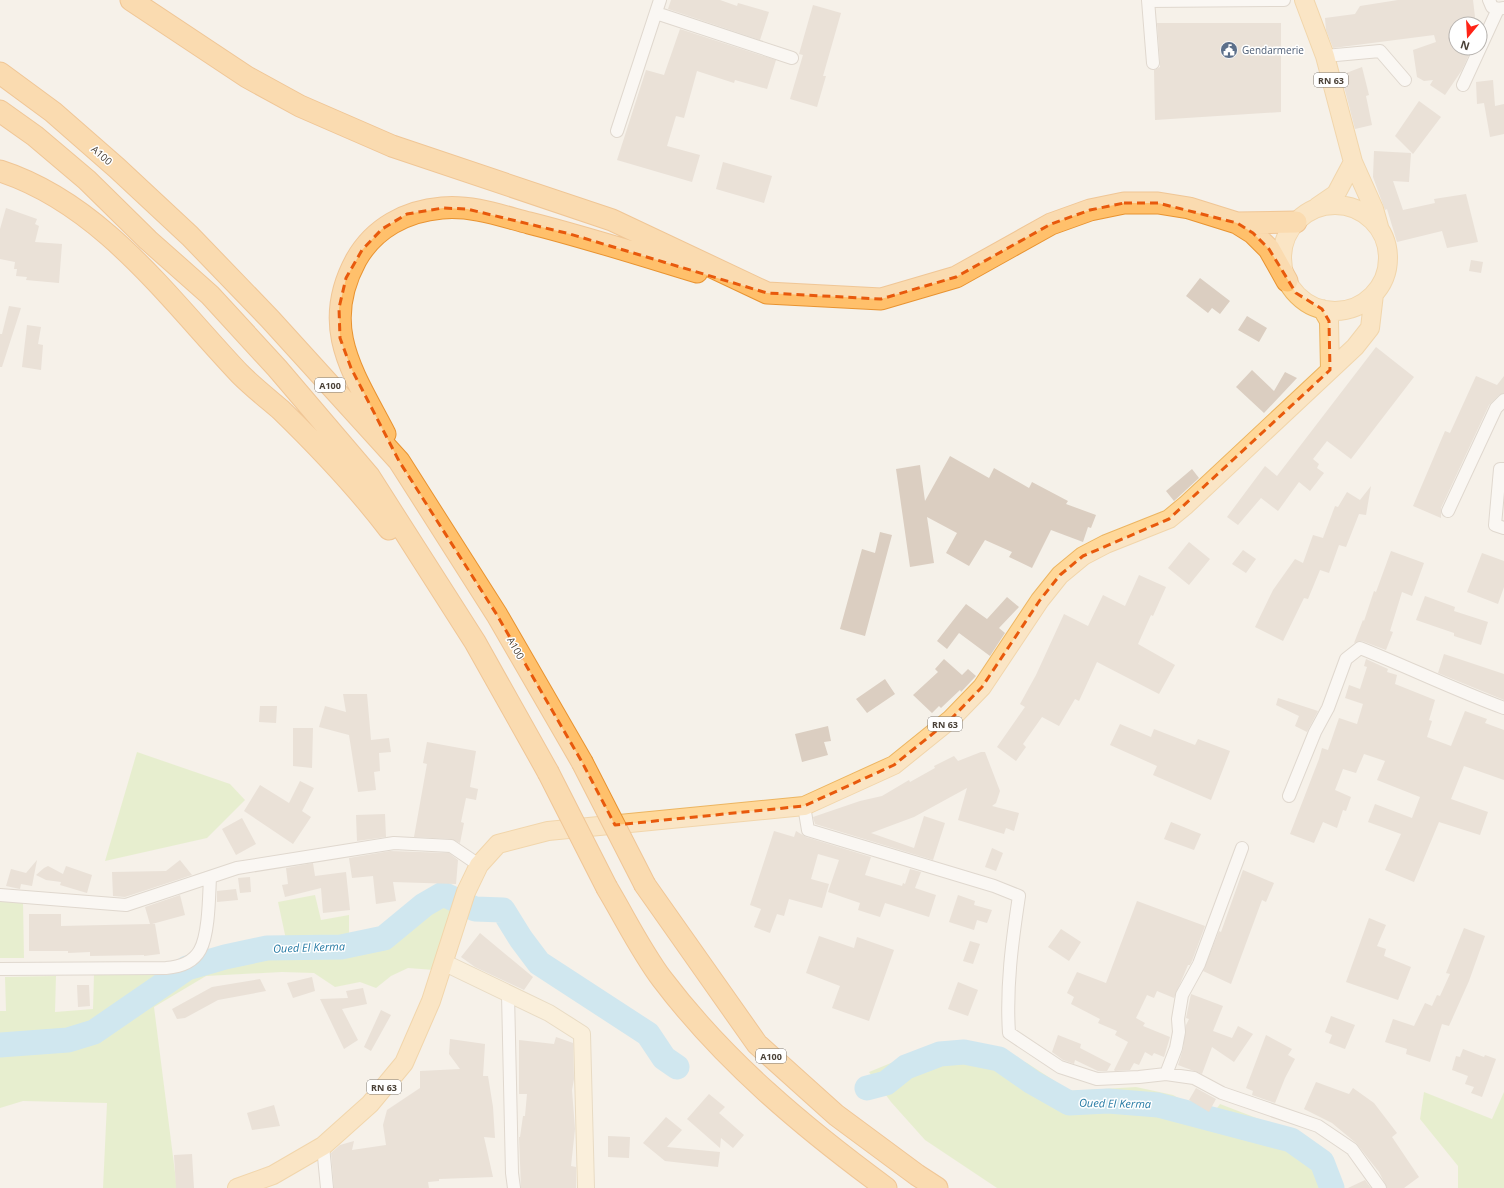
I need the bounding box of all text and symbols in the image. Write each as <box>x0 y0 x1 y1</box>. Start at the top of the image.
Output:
north arrow <box>1448 16 1488 56</box>
text: N <box>1458 37 1471 55</box>
public building icon: Gendarmerie <box>1219 40 1239 60</box>
place label: Gendarmerie <box>1242 43 1304 57</box>
road number: RN 63 <box>1314 73 1348 87</box>
street label: A100 <box>89 142 116 168</box>
road number: A100 <box>315 378 345 392</box>
street label: A100 <box>504 634 528 662</box>
road number: RN 63 <box>928 717 962 731</box>
water label: Oued El Kerma <box>273 938 345 956</box>
road number: A100 <box>756 1049 786 1063</box>
road number: RN 63 <box>367 1080 401 1094</box>
water label: Oued El Kerma <box>1079 1095 1151 1111</box>

